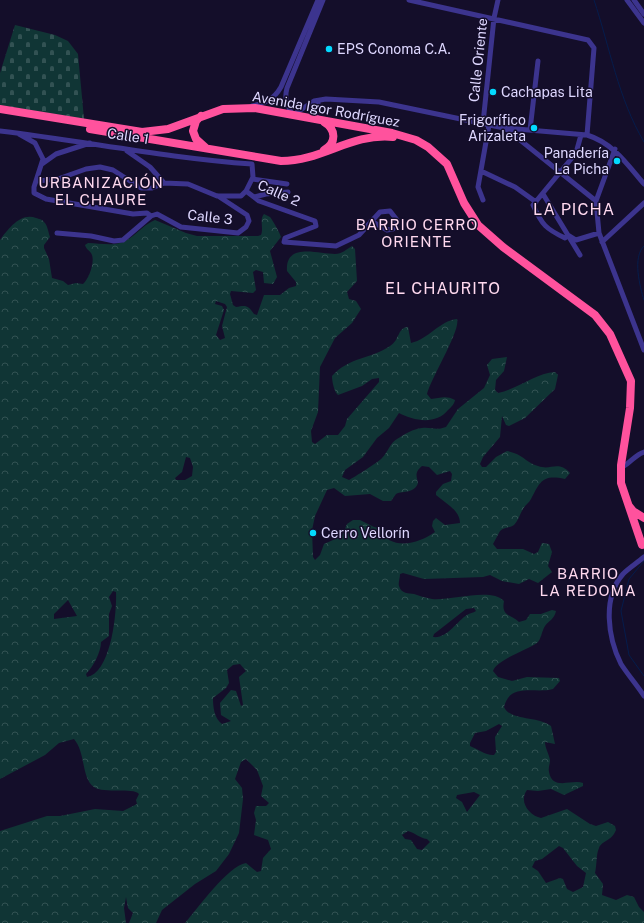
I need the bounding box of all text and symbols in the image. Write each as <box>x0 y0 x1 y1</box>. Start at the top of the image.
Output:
street label: Calle Oriente <box>466 17 490 103</box>
place label: EPS Conoma C.A. <box>337 41 451 57</box>
marker: EPS Conoma C.A. <box>324 44 334 54</box>
place label: Cachapas Lita <box>501 84 593 100</box>
marker: Cachapas Lita <box>488 87 498 97</box>
street label: Avenida Igor Rodríguez <box>251 88 401 130</box>
place label: Frigorífico Arizaleta <box>459 112 526 144</box>
marker: Frigorífico Arizaleta <box>529 123 539 133</box>
street label: Calle 1 <box>106 125 150 147</box>
place label: Panadería La Picha <box>544 145 609 177</box>
marker: Panadería La Picha <box>612 156 622 166</box>
district label: URBANIZACIÓN EL CHAURE <box>38 173 164 208</box>
street label: Calle 2 <box>255 177 303 209</box>
district label: LA PICHA <box>533 200 615 219</box>
street label: Calle 3 <box>187 207 234 227</box>
district label: BARRIO CERRO ORIENTE <box>356 216 478 250</box>
district label: EL CHAURITO <box>385 279 501 298</box>
place label: Cerro Vellorín <box>321 525 410 541</box>
marker: Cerro Vellorín <box>308 528 318 538</box>
district label: BARRIO LA REDOMA <box>539 565 637 599</box>

